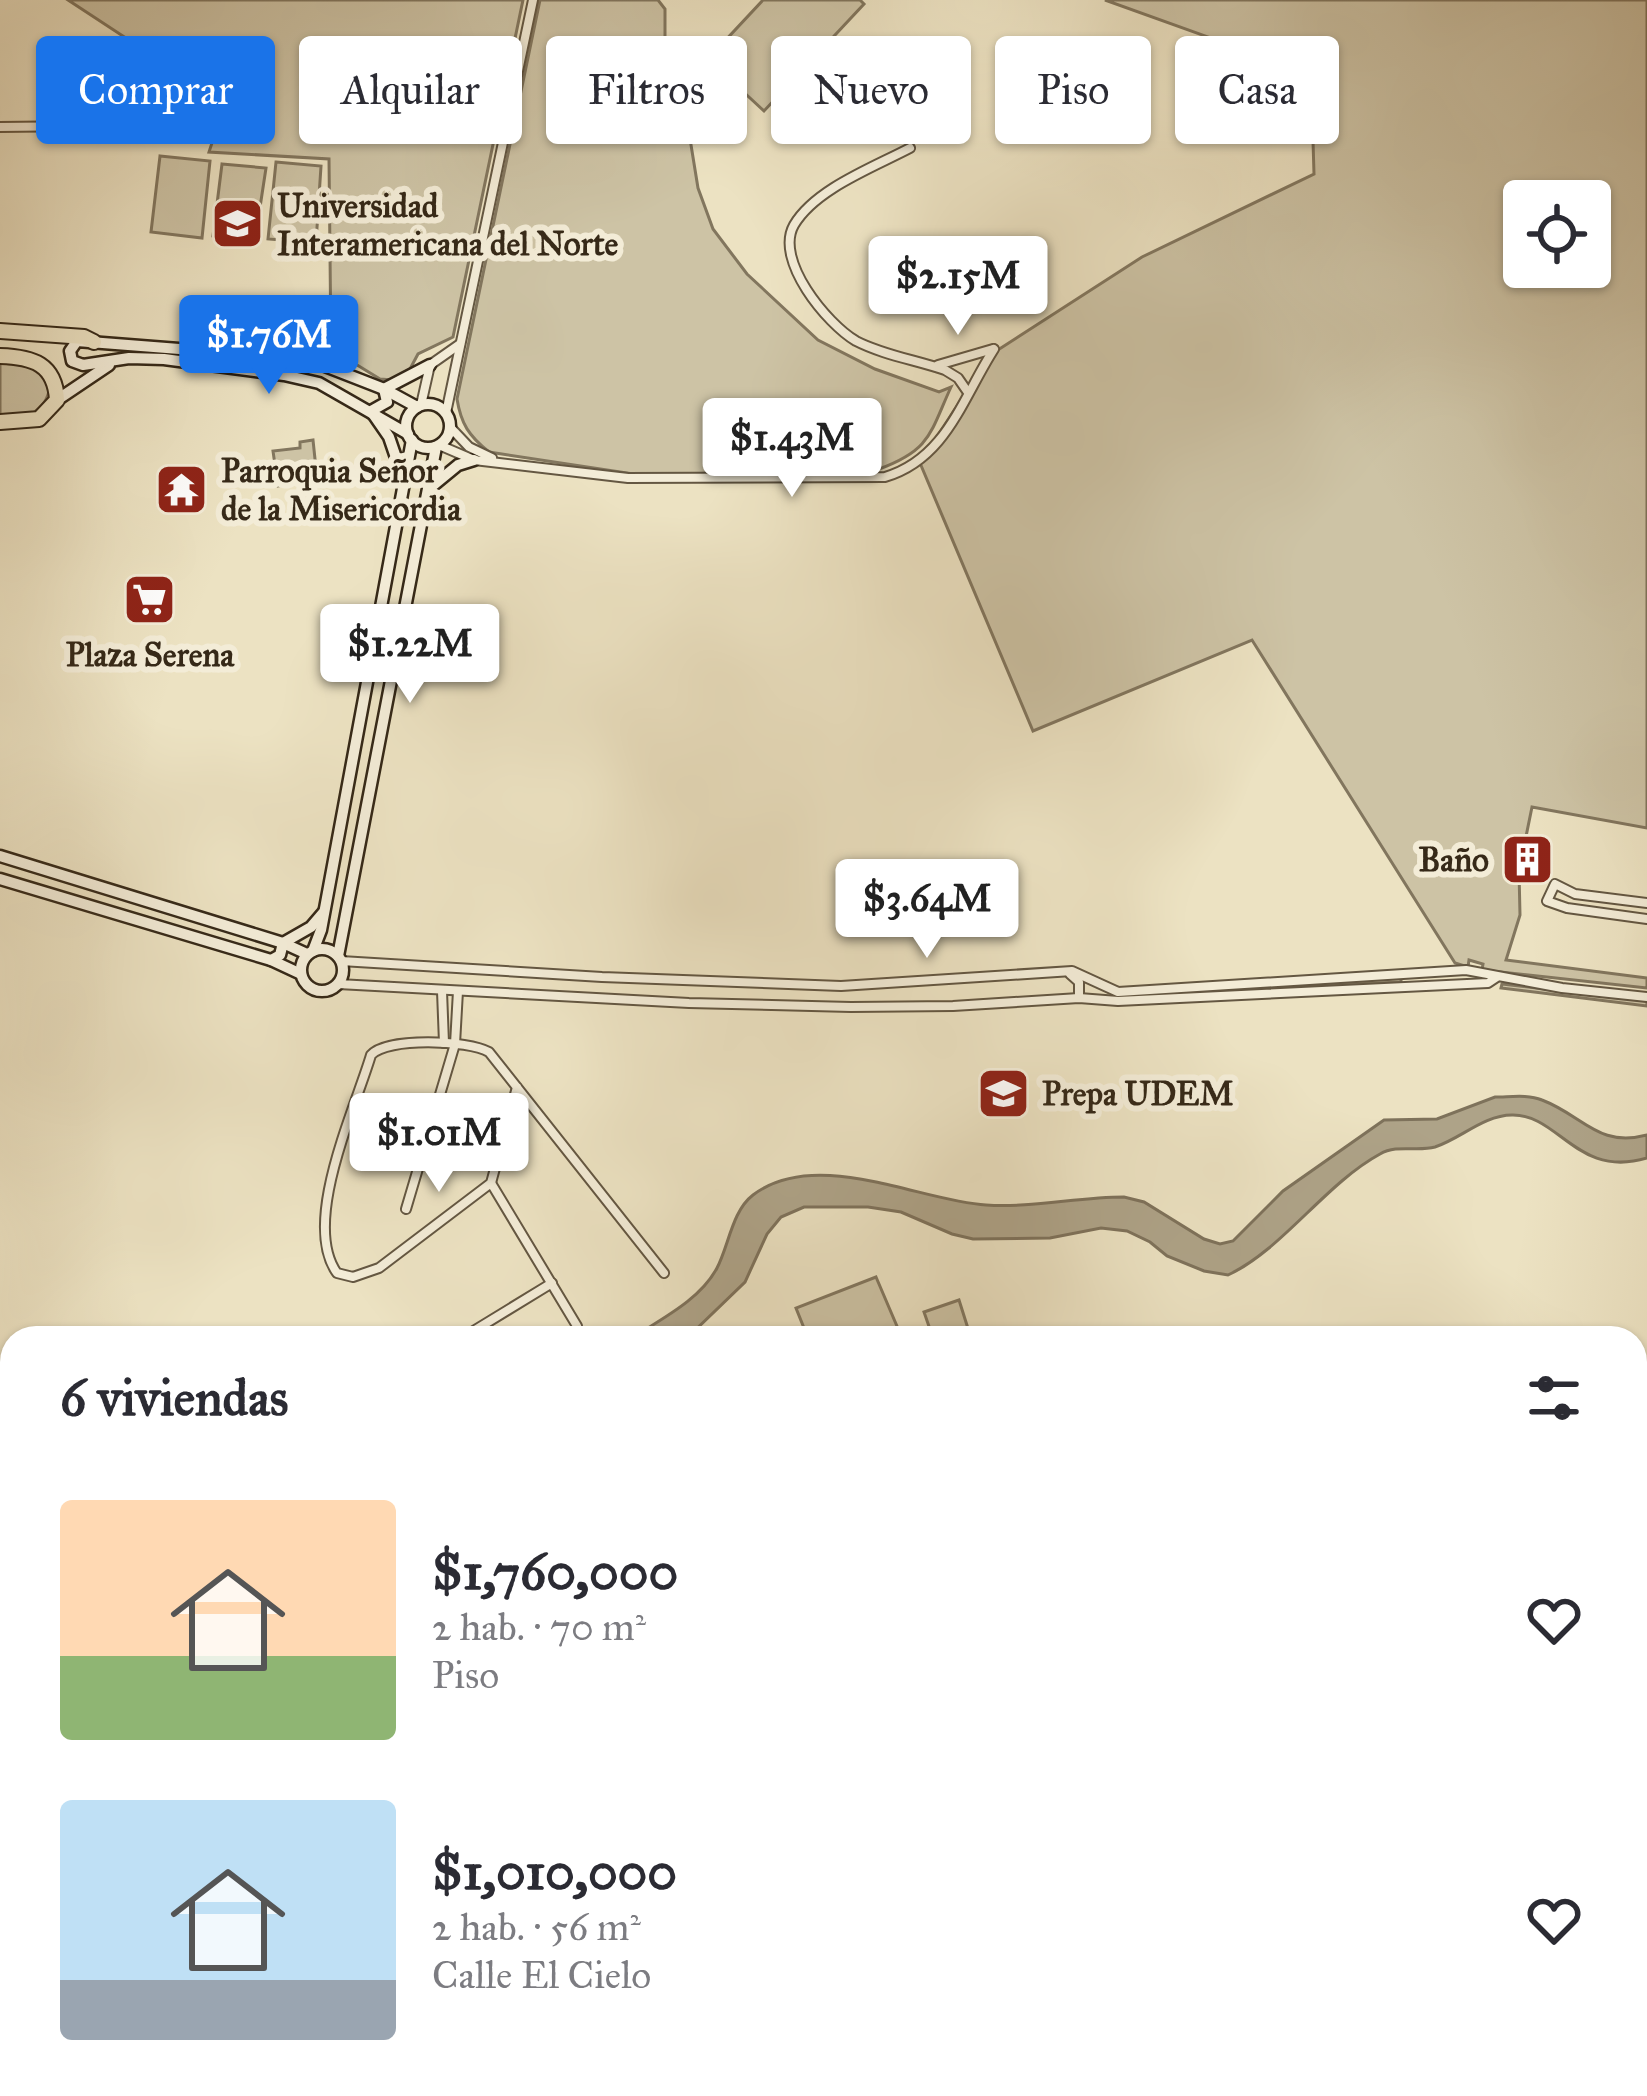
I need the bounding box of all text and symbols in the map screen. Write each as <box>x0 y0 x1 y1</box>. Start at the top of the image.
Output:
chip: Comprar <box>36 36 275 144</box>
chip: Alquilar <box>299 36 522 144</box>
chip: Filtros <box>546 36 747 144</box>
chip: Nuevo <box>771 36 971 144</box>
chip: Piso <box>995 36 1151 144</box>
chip: Casa <box>1175 36 1339 144</box>
map controls <box>1503 180 1611 288</box>
button: locate <box>1503 180 1611 288</box>
place label: Universidad Interamericana del Norte <box>277 186 619 264</box>
school or university icon: Universidad Interamericana del Norte <box>210 196 266 252</box>
pin: $2.15M <box>860 236 1056 338</box>
text: $2.15M <box>896 251 1020 299</box>
pin: $1.76M <box>171 295 367 397</box>
text: $1.76M <box>206 310 332 358</box>
pin: $1.43M <box>694 398 890 500</box>
text: $1.43M <box>730 413 854 461</box>
place label: Parroquia Señor de la Misericordia <box>221 451 462 529</box>
temple icon: Parroquia Señor de la Misericordia <box>154 461 210 517</box>
supermarket icon: Plaza Serena <box>122 572 178 628</box>
pin: $1.22M <box>312 604 508 706</box>
text: $1.22M <box>347 619 473 667</box>
place label: Plaza Serena <box>66 635 235 675</box>
building icon: Baño <box>1500 831 1556 887</box>
place label: Baño <box>1419 840 1489 880</box>
pin: $3.64M <box>829 859 1025 961</box>
text: $3.64M <box>862 874 992 922</box>
school or university icon: Prepa UDEM <box>975 1065 1031 1121</box>
place label: Prepa UDEM <box>1042 1074 1234 1114</box>
pin: $1.01M <box>341 1093 537 1195</box>
text: $1.01M <box>377 1108 501 1156</box>
icon: filters <box>1521 1365 1587 1431</box>
text: 6 viviendas <box>60 1367 288 1429</box>
text: $1,760,000 <box>432 1541 678 1603</box>
icon: home <box>156 1548 300 1692</box>
icon: heart <box>1521 1587 1587 1653</box>
text: 2 hab. · 70 m² <box>432 1603 646 1651</box>
text: Piso <box>432 1651 499 1699</box>
text: $1,010,000 <box>432 1841 677 1903</box>
icon: home <box>156 1848 300 1992</box>
icon: heart <box>1521 1887 1587 1953</box>
text: 2 hab. · 56 m² <box>432 1903 641 1951</box>
text: Calle El Cielo <box>432 1951 651 1999</box>

